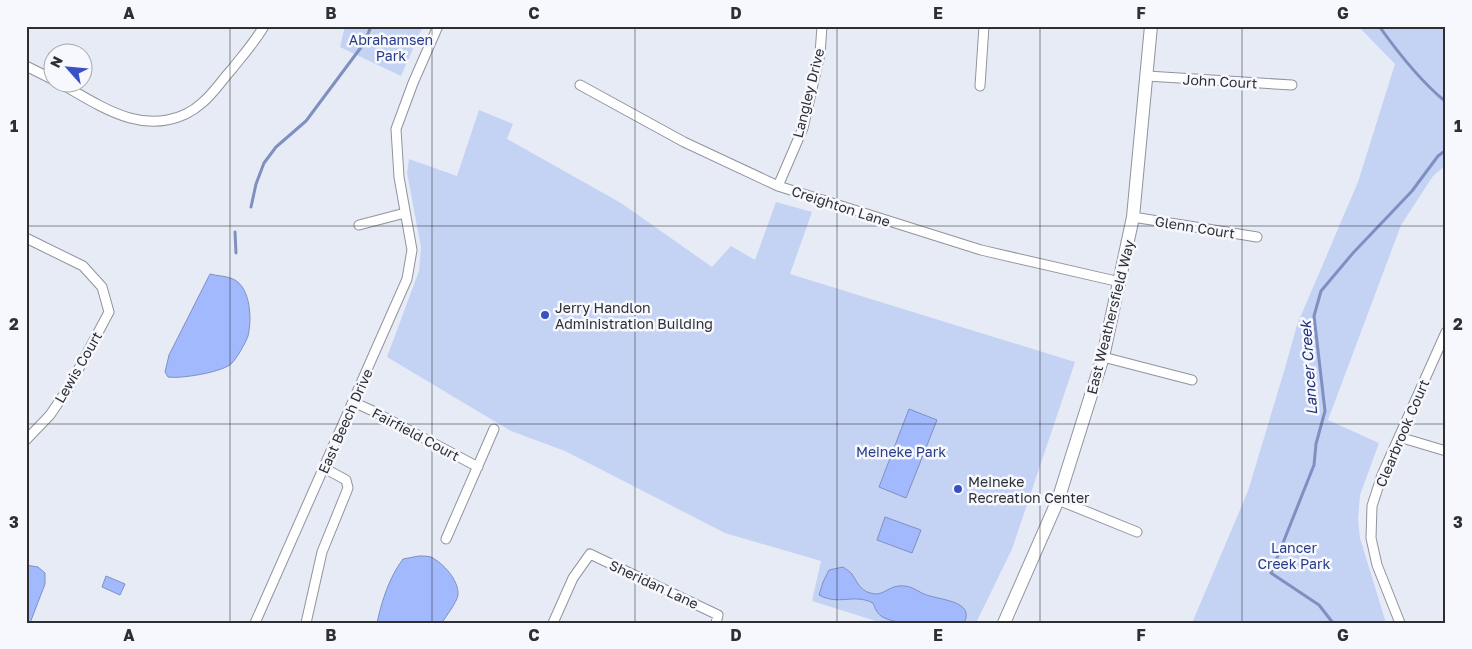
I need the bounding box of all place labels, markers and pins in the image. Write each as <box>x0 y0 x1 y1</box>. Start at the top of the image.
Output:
place label: Jerry Handlon Administration Building <box>555 299 713 332</box>
marker: Jerry Handlon Administration Building <box>539 309 551 321</box>
place label: Meineke Recreation Center <box>968 473 1090 506</box>
marker: Meineke Recreation Center <box>952 483 964 495</box>

